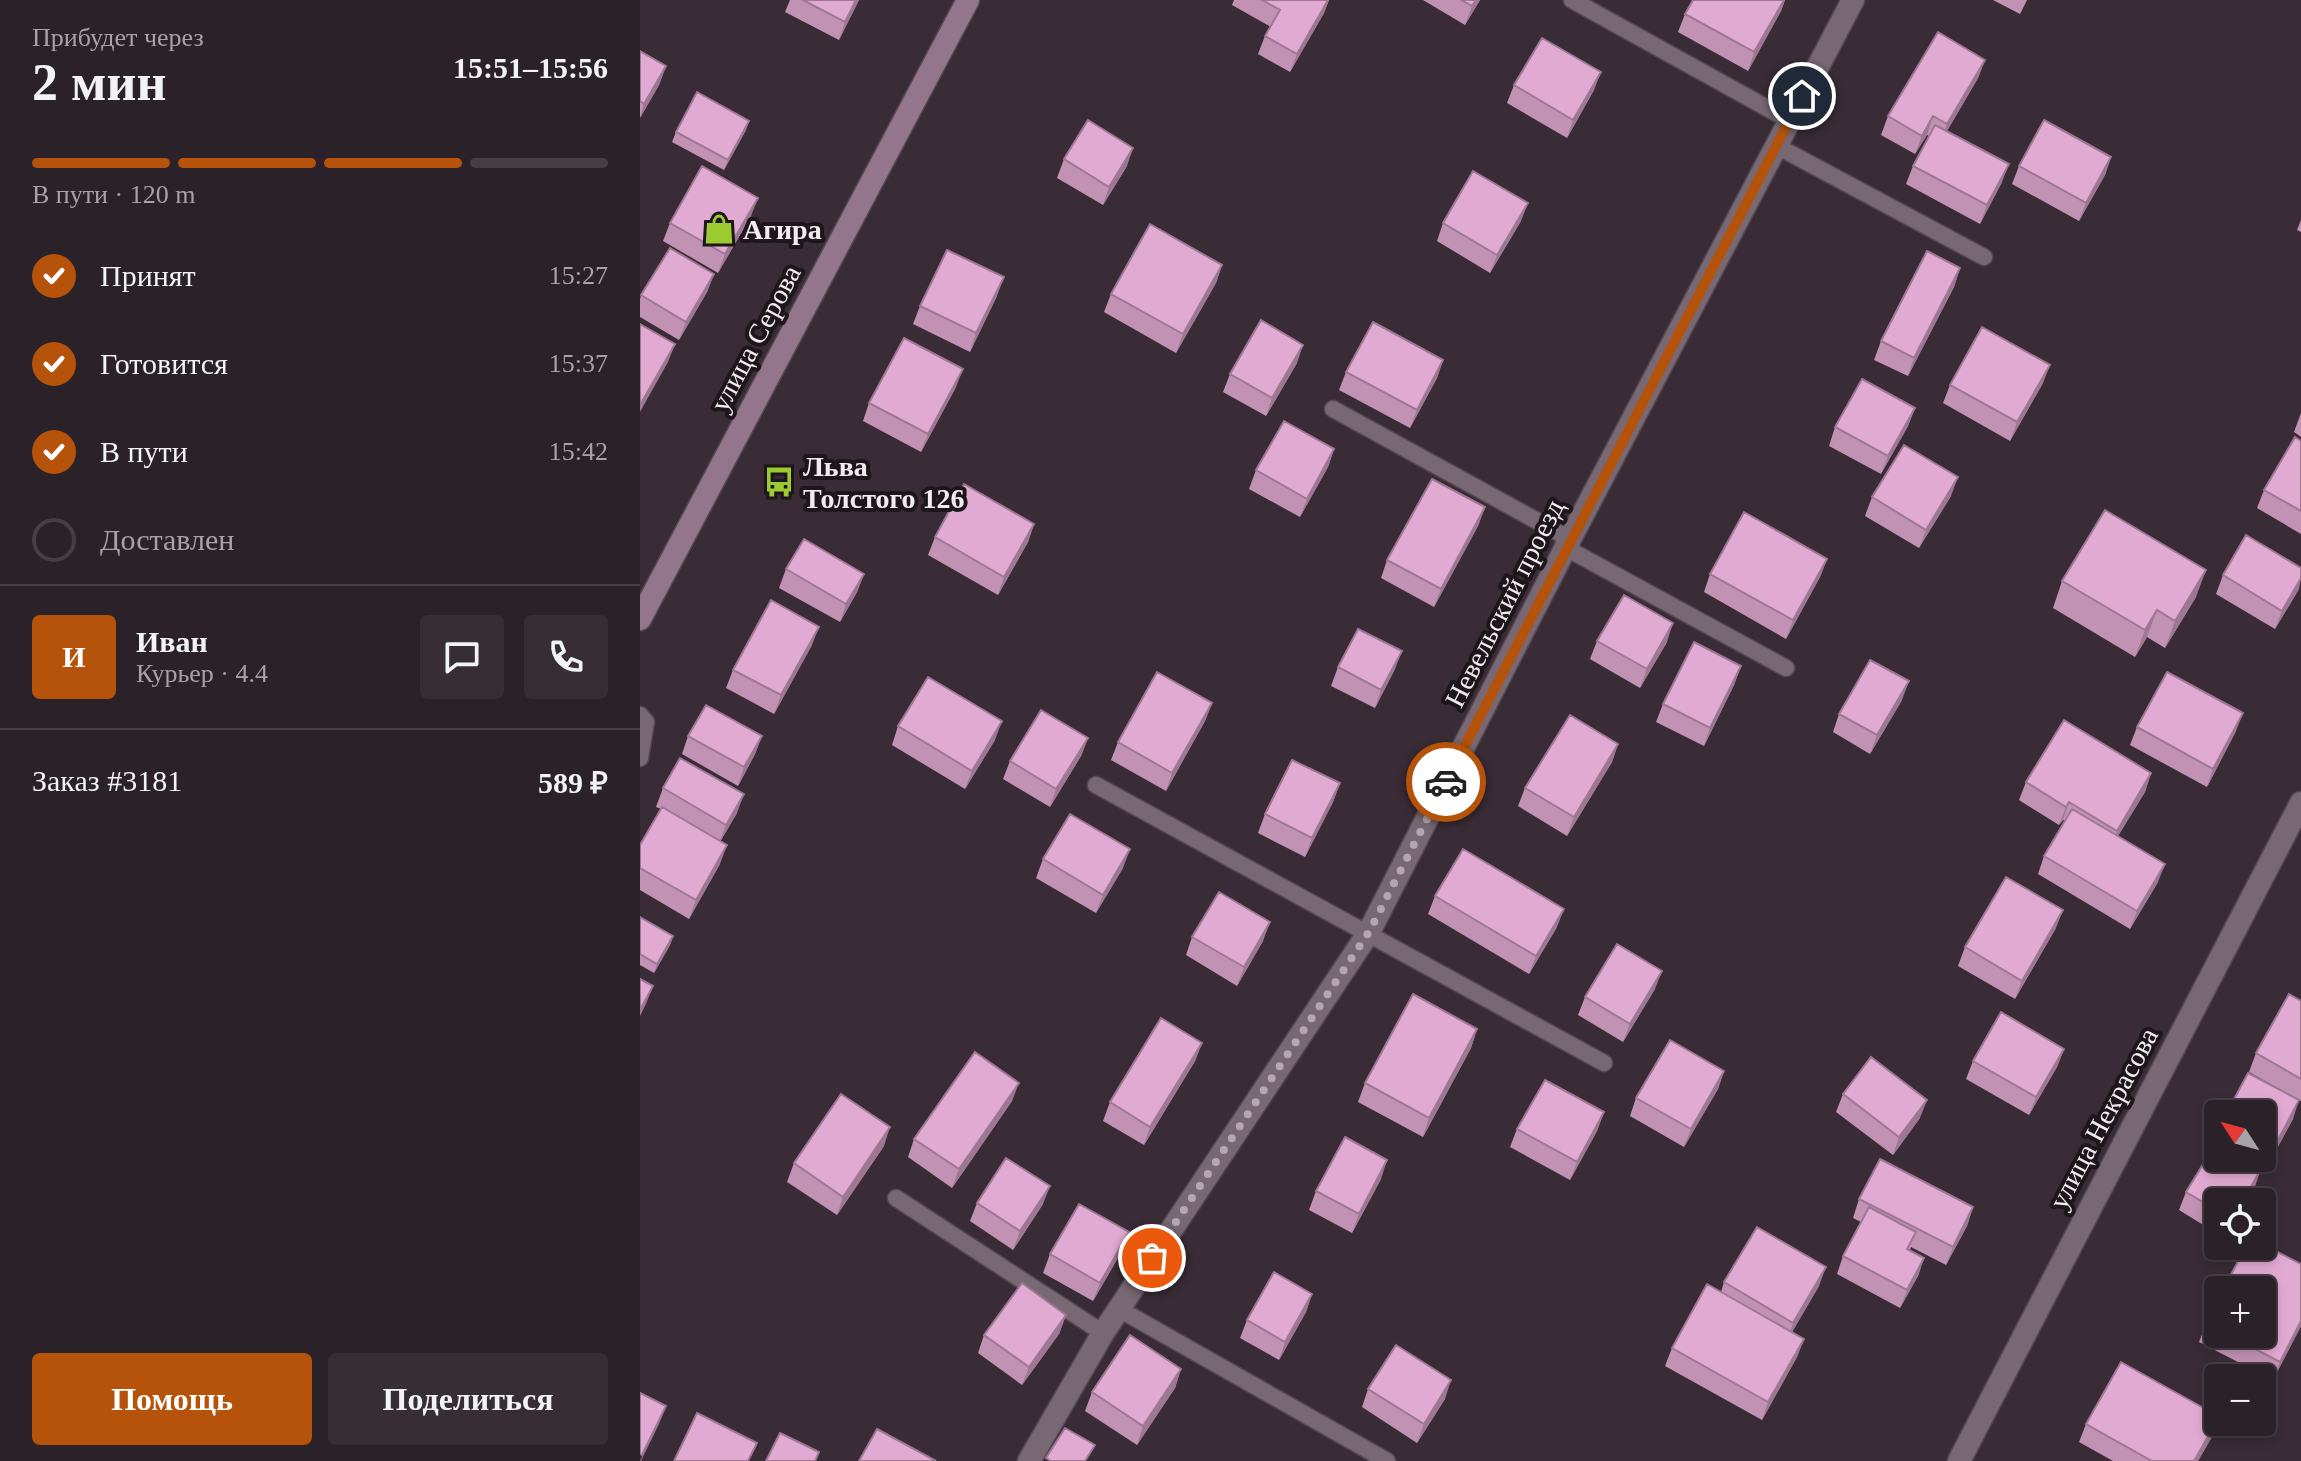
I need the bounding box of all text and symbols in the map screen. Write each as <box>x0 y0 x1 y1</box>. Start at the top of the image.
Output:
text: Прибудет через <box>32 23 204 52</box>
text: 15:51–15:56 <box>453 51 608 84</box>
text: 2 мин <box>32 54 166 111</box>
pin <box>1768 62 1836 130</box>
icon: home <box>1780 74 1824 118</box>
text: В пути · 120 m <box>32 180 195 209</box>
shop icon: Агира <box>702 212 736 246</box>
place label: Агира <box>743 214 822 245</box>
icon: check <box>32 254 76 298</box>
text: Принят <box>100 259 196 292</box>
street label: улица Серова <box>704 259 807 417</box>
text: 15:27 <box>549 261 608 290</box>
icon: check <box>32 342 76 386</box>
text: Готовится <box>100 347 228 380</box>
text: 15:37 <box>549 349 608 378</box>
icon: check <box>32 430 76 474</box>
text: В пути <box>100 435 188 468</box>
text: 15:42 <box>549 437 608 466</box>
place label: Льва Толстого 126 <box>803 451 965 514</box>
bus stop icon: Льва Толстого 126 <box>762 465 796 499</box>
street label: Невельский проезд <box>1439 494 1570 712</box>
text: Доставлен <box>100 523 234 556</box>
button: chat <box>420 615 504 699</box>
button: phone <box>524 615 608 699</box>
text: Иван <box>136 625 208 658</box>
text: И <box>62 640 86 673</box>
text: Курьер · 4.4 <box>136 659 268 688</box>
courier <box>1406 742 1486 822</box>
icon: car <box>1424 760 1468 804</box>
text: Заказ #3181 <box>32 764 182 797</box>
text: 589 ₽ <box>538 766 608 799</box>
street label: улица Некрасова <box>2043 1022 2164 1214</box>
north arrow <box>2204 1100 2276 1172</box>
map controls <box>2204 1100 2276 1436</box>
button: locate <box>2204 1188 2276 1260</box>
pin <box>1118 1224 1186 1292</box>
icon: bag <box>1130 1236 1174 1280</box>
button: + <box>2204 1276 2276 1348</box>
button: Помощь <box>32 1353 312 1445</box>
button: Поделиться <box>328 1353 608 1445</box>
button: − <box>2204 1364 2276 1436</box>

